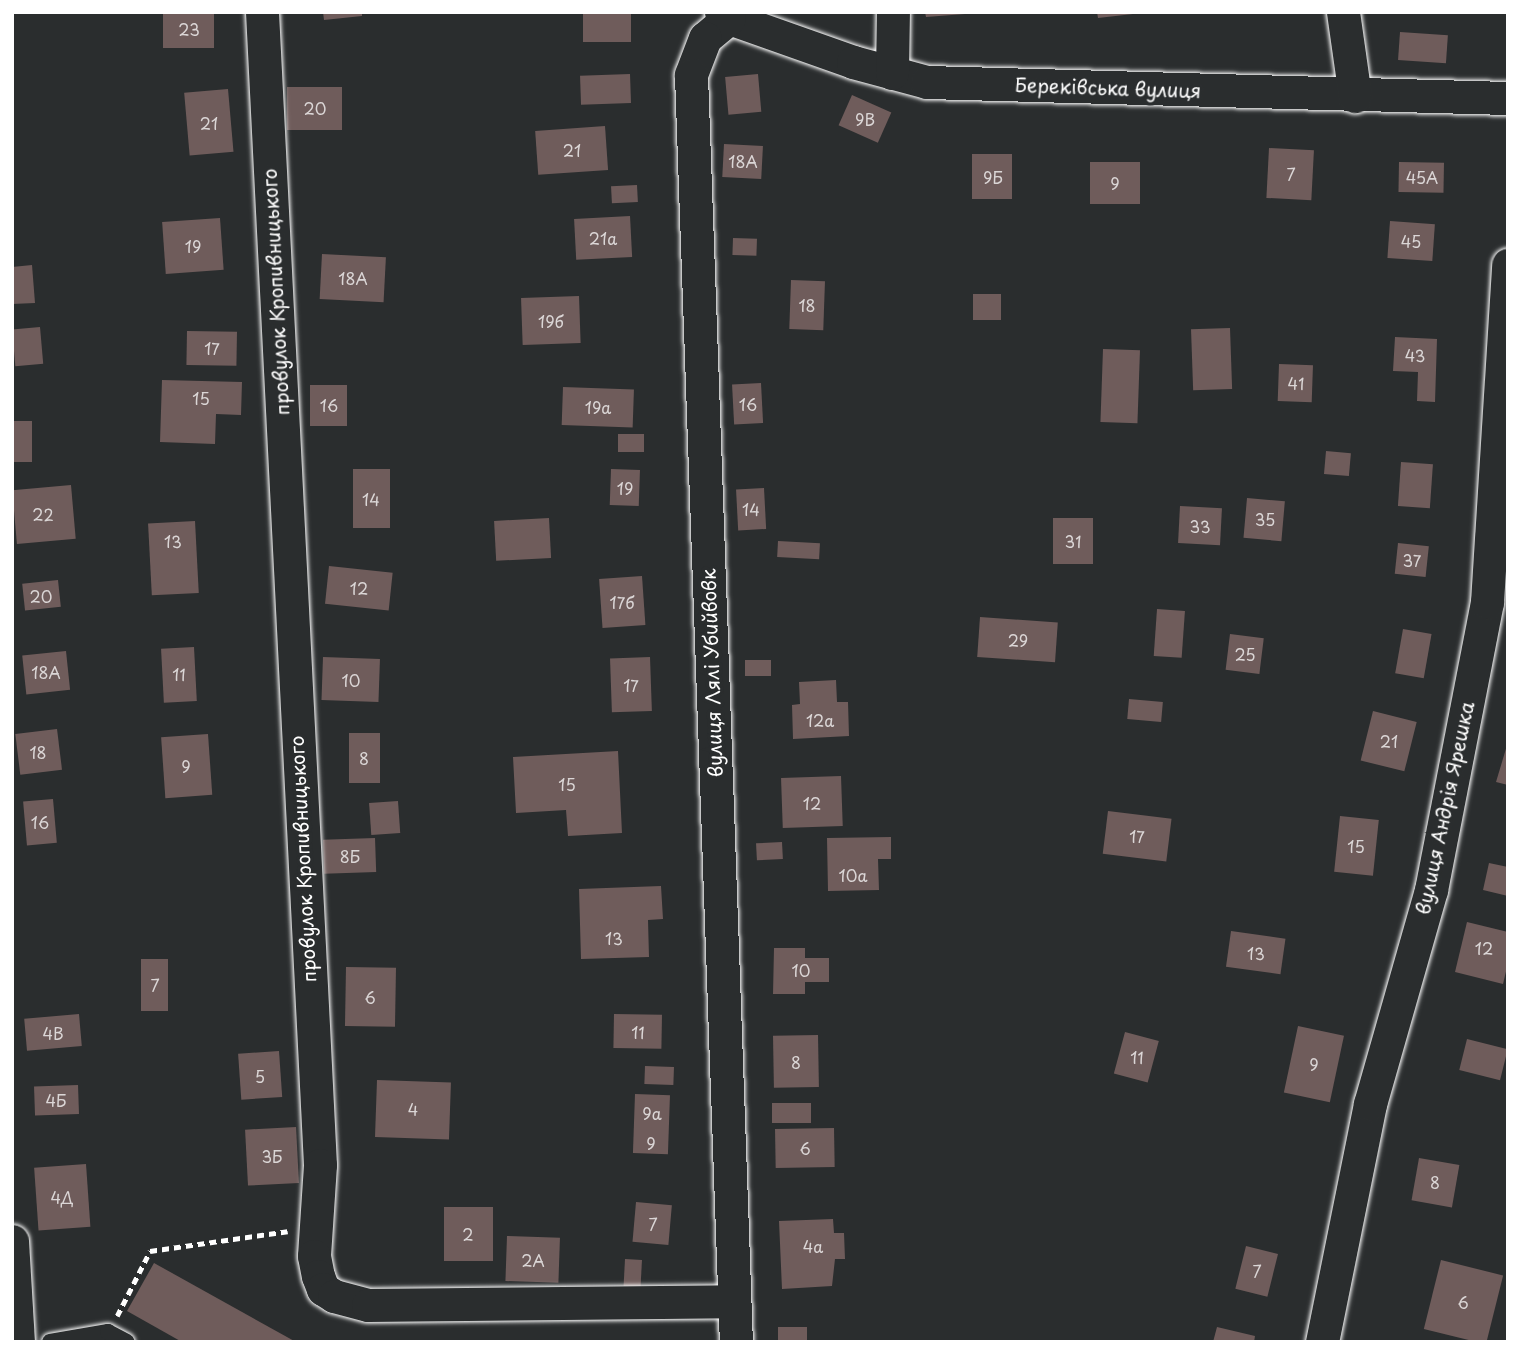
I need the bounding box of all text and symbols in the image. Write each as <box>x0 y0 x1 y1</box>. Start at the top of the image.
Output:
house number: 23 <box>178 19 200 39</box>
street label: Береківська вулиця <box>1014 73 1202 103</box>
house number: 20 <box>304 98 326 118</box>
house number: 9В <box>855 109 875 129</box>
house number: 21 <box>200 113 218 133</box>
house number: 21 <box>563 140 581 160</box>
house number: 18А <box>728 151 758 171</box>
house number: 7 <box>1286 164 1296 184</box>
house number: 9Б <box>983 167 1003 187</box>
house number: 45А <box>1406 167 1438 187</box>
street label: провулок Кропивницького <box>258 168 294 416</box>
house number: 9 <box>1110 173 1120 193</box>
house number: 21а <box>589 228 617 248</box>
house number: 45 <box>1401 231 1421 251</box>
house number: 19 <box>185 236 201 256</box>
house number: 18А <box>338 268 368 288</box>
house number: 18 <box>798 295 816 315</box>
house number: 19б <box>538 311 564 331</box>
house number: 17 <box>204 338 220 358</box>
house number: 43 <box>1405 345 1425 365</box>
house number: 41 <box>1288 373 1304 393</box>
house number: 15 <box>192 388 210 408</box>
house number: 16 <box>739 394 757 414</box>
house number: 16 <box>320 395 338 415</box>
house number: 19а <box>585 397 611 417</box>
house number: 19 <box>617 478 633 498</box>
house number: 14 <box>362 489 380 509</box>
house number: 14 <box>742 499 760 519</box>
house number: 22 <box>32 504 54 524</box>
house number: 35 <box>1255 509 1275 529</box>
house number: 33 <box>1189 516 1211 536</box>
house number: 13 <box>164 531 182 551</box>
house number: 31 <box>1065 531 1081 551</box>
house number: 37 <box>1403 550 1421 570</box>
street label: вулиця Лялі Убийвовк <box>697 568 727 778</box>
house number: 12 <box>350 578 368 598</box>
house number: 20 <box>30 586 52 606</box>
house number: 17б <box>609 592 635 612</box>
house number: 29 <box>1008 630 1028 650</box>
house number: 25 <box>1234 644 1256 664</box>
house number: 18А <box>31 662 61 682</box>
house number: 11 <box>172 664 186 684</box>
house number: 10 <box>342 670 360 690</box>
house number: 17 <box>623 675 639 695</box>
street label: вулиця Андрія Ярешка <box>1411 699 1479 917</box>
house number: 12а <box>806 710 834 730</box>
house number: 21 <box>1380 731 1398 751</box>
street label: провулок Кропивницького <box>285 735 321 983</box>
house number: 18 <box>29 742 47 762</box>
house number: 8 <box>359 748 369 768</box>
house number: 9 <box>181 756 191 776</box>
house number: 15 <box>558 774 576 794</box>
house number: 12 <box>803 793 821 813</box>
house number: 16 <box>31 812 49 832</box>
house number: 17 <box>1129 826 1145 846</box>
house number: 15 <box>1347 836 1365 856</box>
house number: 8Б <box>340 846 360 866</box>
house number: 10а <box>839 865 867 885</box>
house number: 13 <box>605 928 623 948</box>
house number: 12 <box>1475 938 1493 958</box>
house number: 13 <box>1247 943 1265 963</box>
house number: 10 <box>792 960 810 980</box>
house number: 7 <box>150 975 160 995</box>
house number: 6 <box>364 987 376 1007</box>
house number: 11 <box>631 1022 645 1042</box>
house number: 4В <box>42 1023 64 1043</box>
house number: 11 <box>1130 1047 1144 1067</box>
house number: 8 <box>791 1052 801 1072</box>
house number: 9 <box>1309 1054 1319 1074</box>
house number: 5 <box>255 1066 265 1086</box>
house number: 4Б <box>46 1090 66 1110</box>
house number: 4 <box>408 1099 418 1119</box>
house number: 9а <box>642 1103 662 1123</box>
house number: 9 <box>646 1133 656 1153</box>
house number: 6 <box>799 1138 811 1158</box>
house number: 3Б <box>262 1146 282 1166</box>
house number: 8 <box>1430 1172 1440 1192</box>
house number: 4Д <box>50 1187 74 1207</box>
house number: 7 <box>648 1214 658 1234</box>
house number: 2 <box>462 1224 474 1244</box>
house number: 4а <box>803 1236 823 1256</box>
house number: 2А <box>521 1250 545 1270</box>
house number: 7 <box>1252 1261 1262 1281</box>
house number: 6 <box>1457 1292 1469 1312</box>

